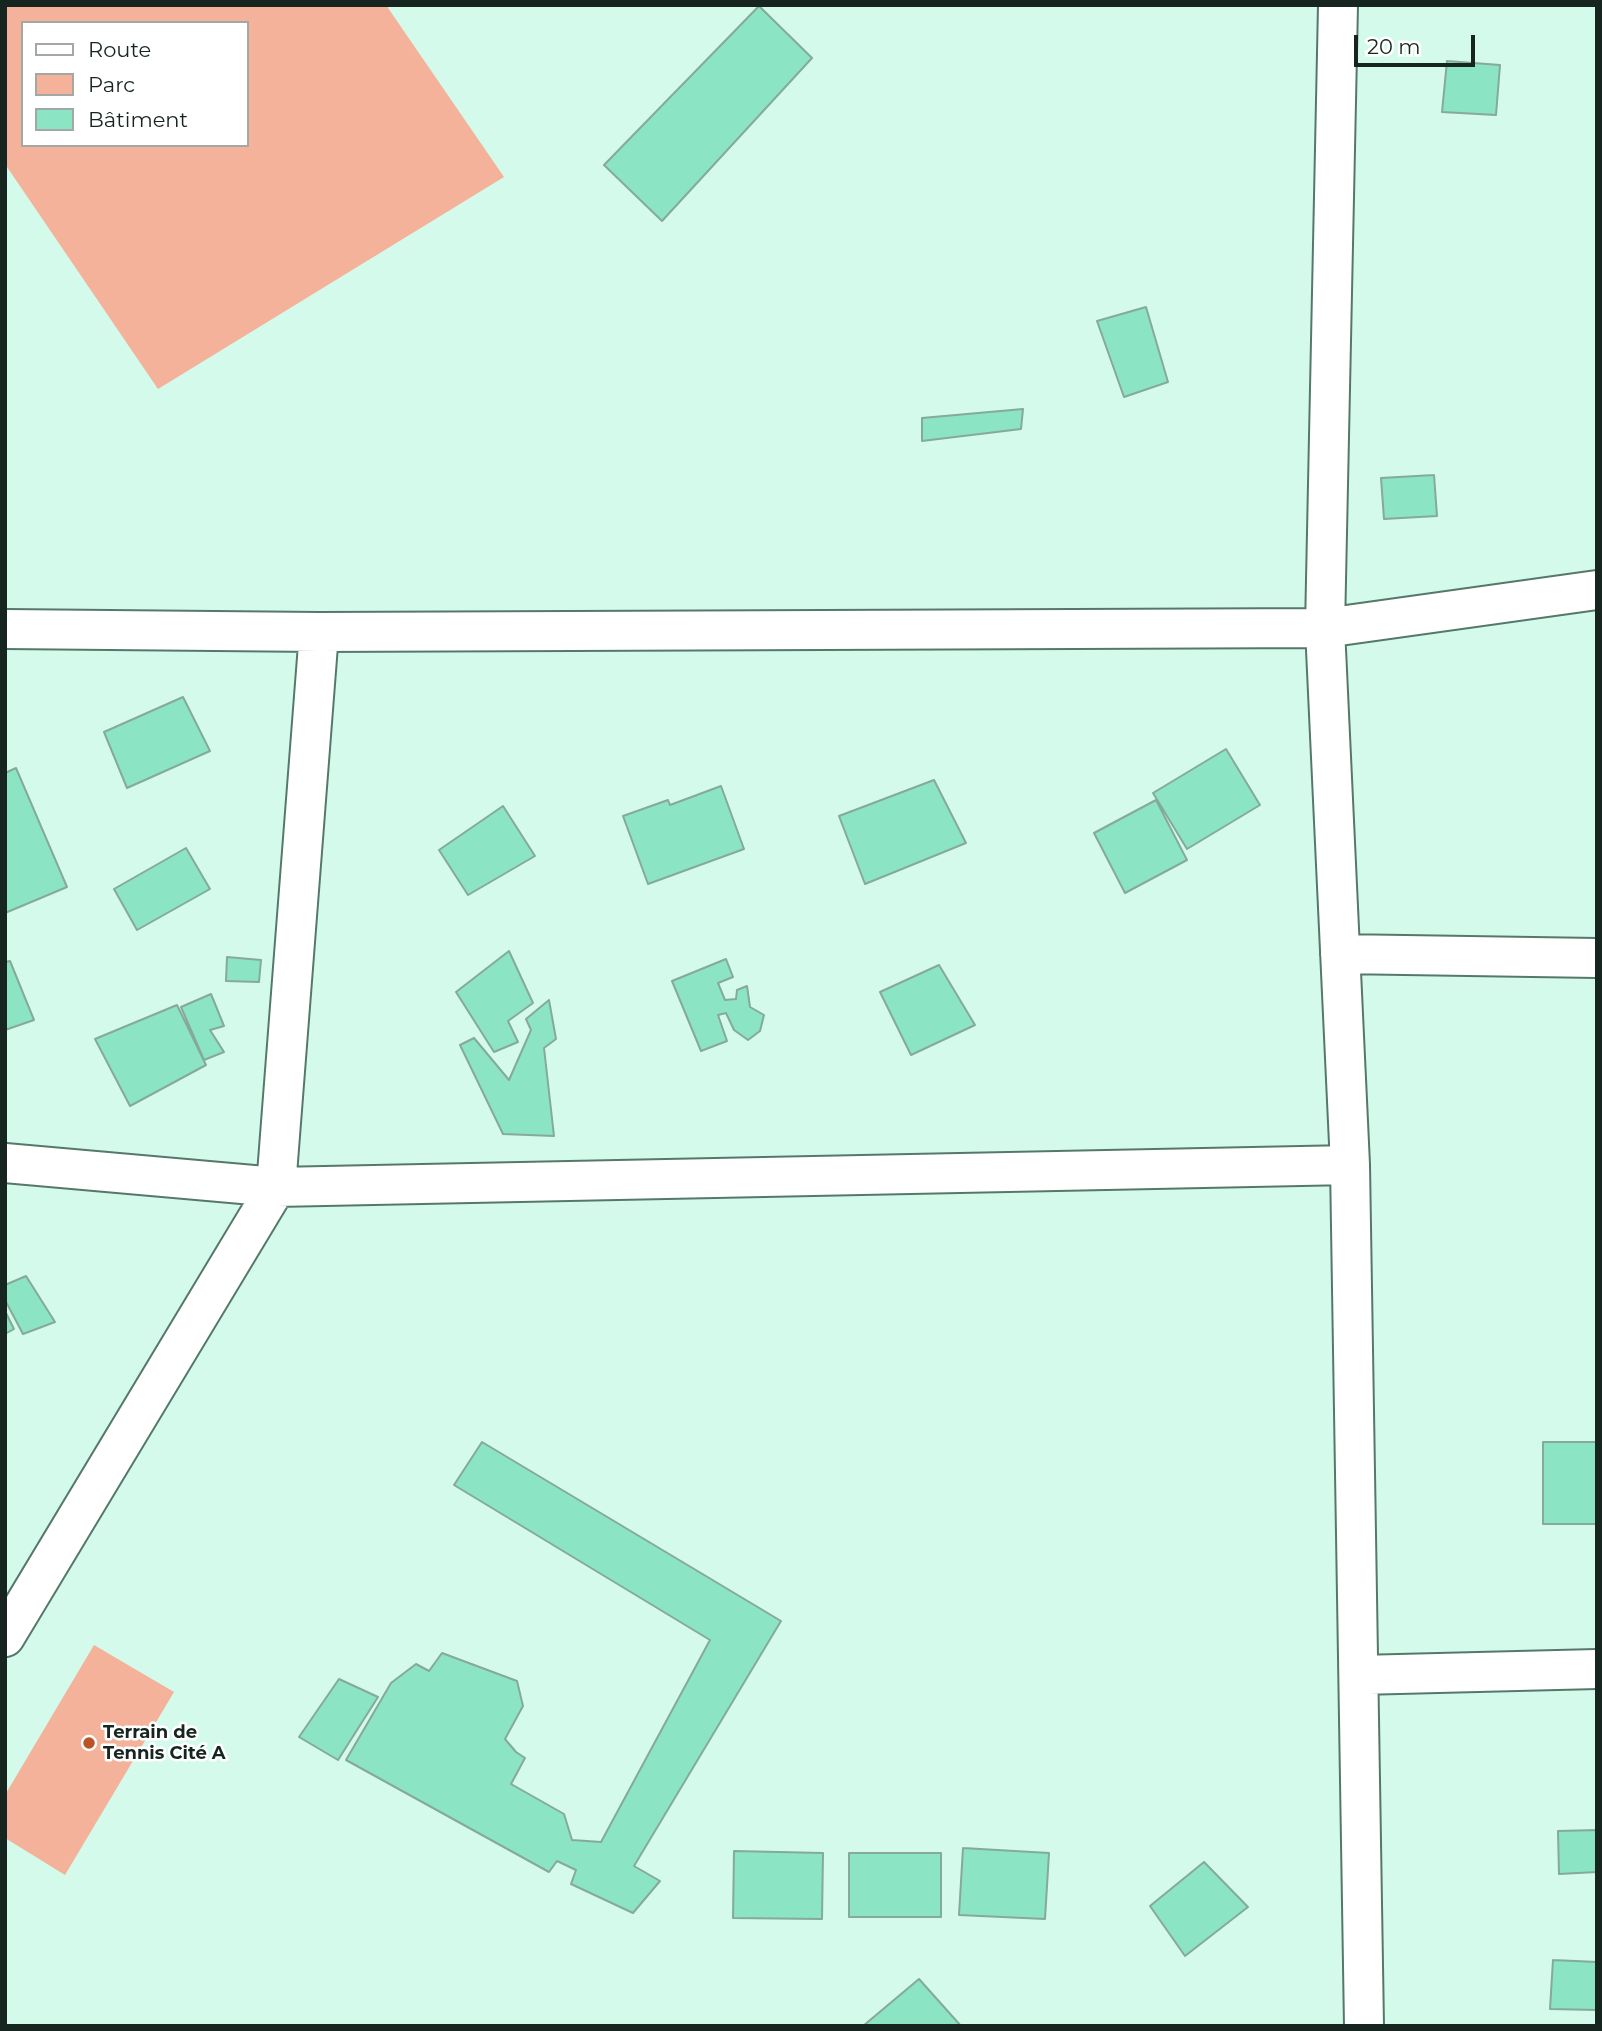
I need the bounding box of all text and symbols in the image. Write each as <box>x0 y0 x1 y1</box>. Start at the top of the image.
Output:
legend <box>21 21 248 147</box>
scale bar <box>1357 21 1478 65</box>
text: 20 m <box>1367 34 1421 59</box>
text: Route <box>88 37 151 62</box>
text: Parc <box>88 72 135 97</box>
text: Bâtiment <box>88 107 188 132</box>
place label: Terrain de Tennis Cité A <box>103 1722 226 1764</box>
marker: Terrain de Tennis Cité A <box>81 1735 97 1751</box>

